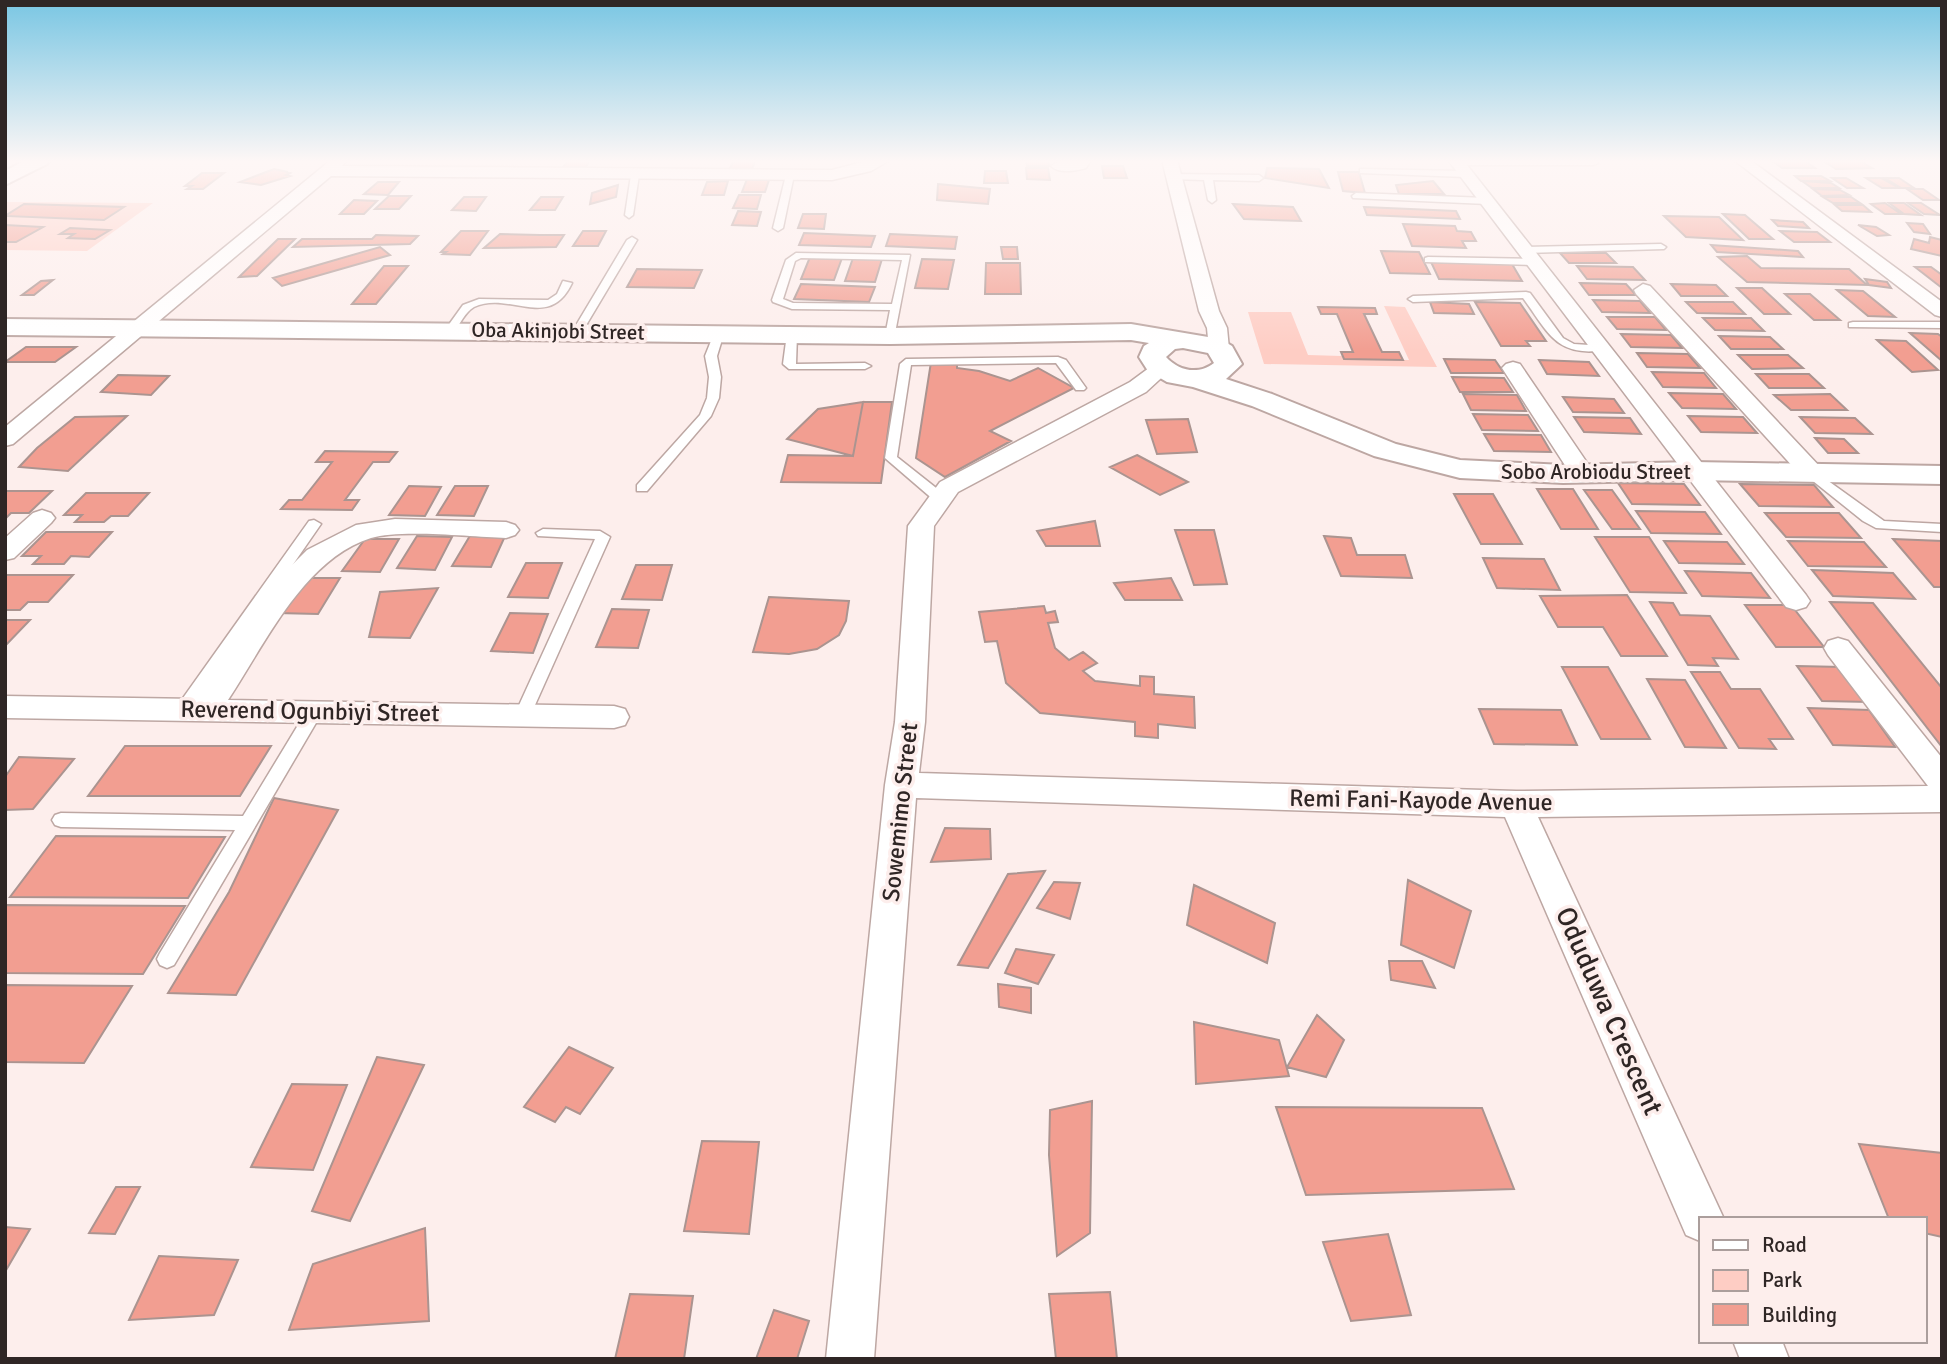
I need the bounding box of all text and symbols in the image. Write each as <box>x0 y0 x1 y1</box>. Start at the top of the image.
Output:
street label: Oba Akinjobi Street <box>471 316 645 346</box>
street label: Sobo Arobiodu Street <box>1501 459 1691 485</box>
street label: Reverend Ogunbiyi Street <box>180 694 440 728</box>
street label: Sowemimo Street <box>876 721 924 903</box>
street label: Remi Fani-Kayode Avenue <box>1289 783 1553 817</box>
street label: Oduduwa Crescent <box>1548 902 1670 1120</box>
legend <box>1699 1217 1926 1343</box>
text: Road <box>1762 1232 1807 1258</box>
text: Park <box>1762 1267 1803 1293</box>
text: Building <box>1762 1302 1837 1328</box>

